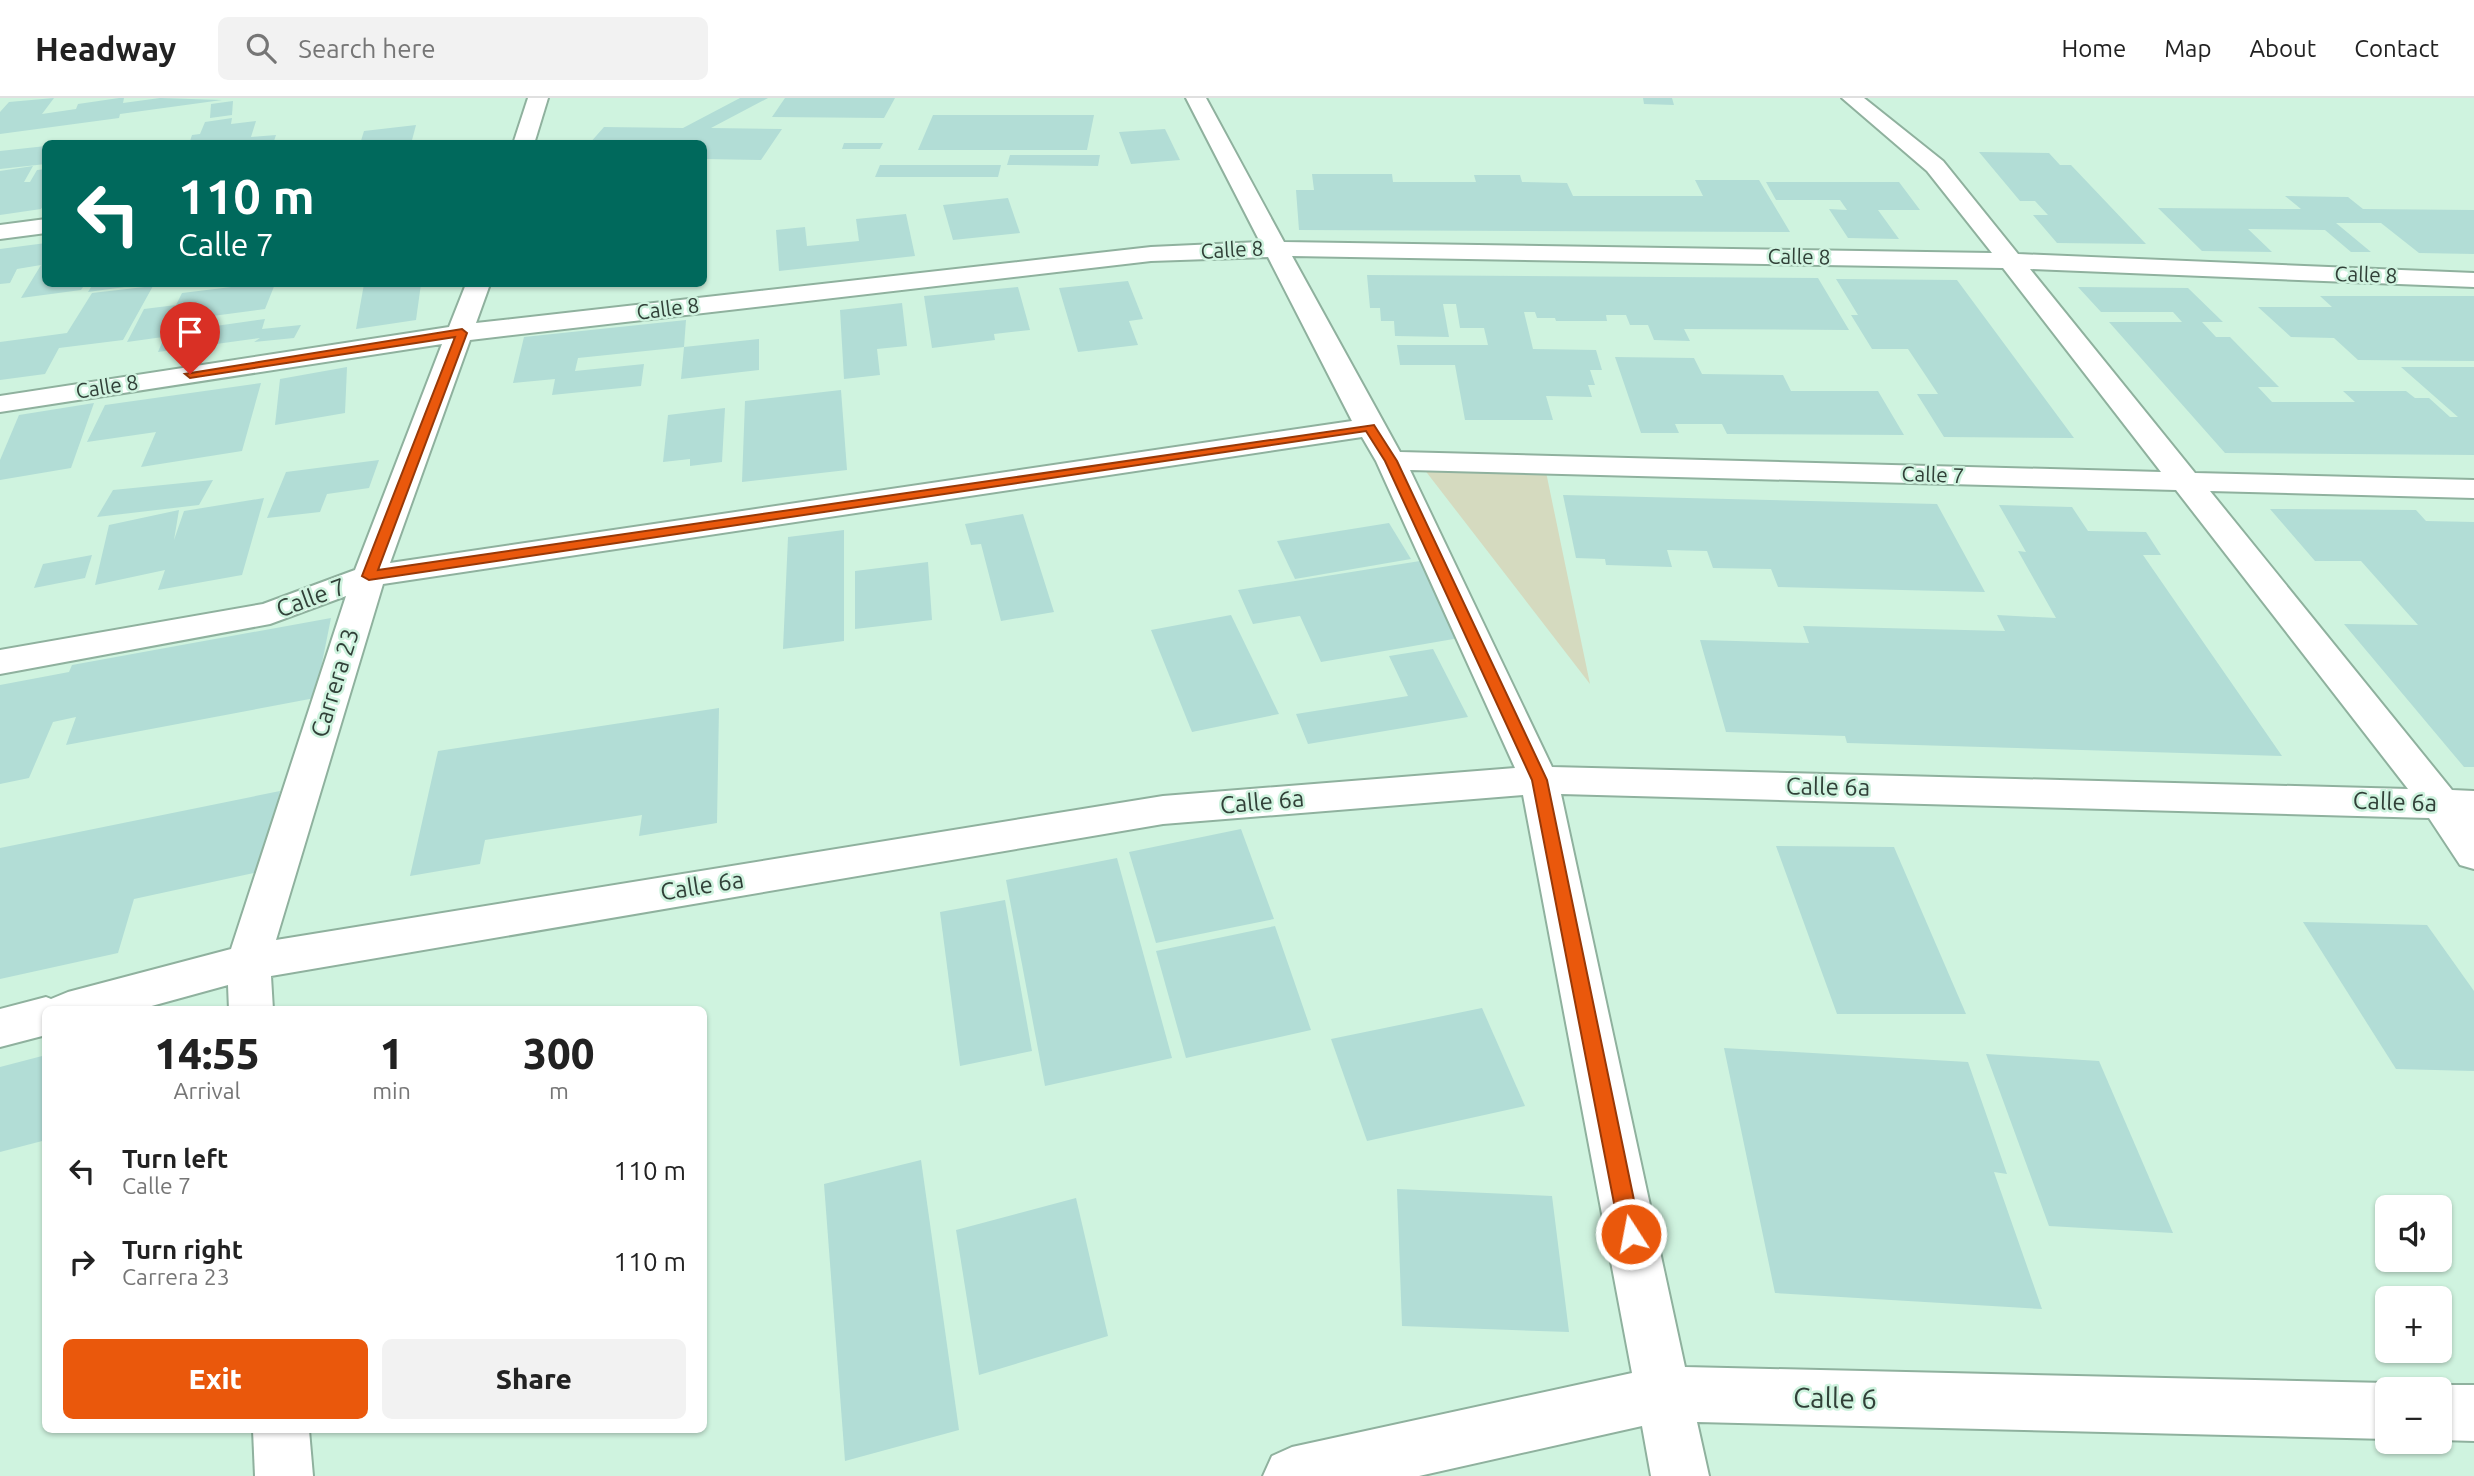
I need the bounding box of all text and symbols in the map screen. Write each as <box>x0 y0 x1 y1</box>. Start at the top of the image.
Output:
search box <box>218 17 708 80</box>
icon: search <box>242 29 280 67</box>
text: Headway <box>35 30 176 67</box>
text: Search here <box>298 34 436 63</box>
text: Home <box>2061 35 2126 62</box>
text: Map <box>2164 35 2211 62</box>
text: About <box>2249 35 2316 62</box>
text: Contact <box>2354 35 2439 62</box>
icon: left <box>63 168 154 259</box>
text: 110 m <box>178 168 315 223</box>
text: Calle 7 <box>178 226 274 262</box>
street label: Calle 8 <box>1200 235 1264 263</box>
street label: Calle 8 <box>1767 243 1831 269</box>
street label: Calle 8 <box>2334 261 2398 287</box>
street label: Calle 8 <box>635 292 701 324</box>
pin <box>160 302 220 374</box>
icon: arrive <box>171 313 209 351</box>
street label: Calle 8 <box>74 369 140 403</box>
street label: Calle 7 <box>1901 461 1965 487</box>
street label: Calle 7 <box>272 573 349 623</box>
street label: Carrera 23 <box>305 625 364 741</box>
street label: Calle 6a <box>1786 772 1870 801</box>
street label: Calle 6a <box>1219 784 1305 819</box>
street label: Calle 6a <box>2352 787 2438 816</box>
street label: Calle 6a <box>658 866 746 905</box>
text: 14:55 <box>155 1030 260 1077</box>
text: 1 <box>380 1030 403 1077</box>
text: 300 <box>523 1030 594 1077</box>
text: Arrival <box>174 1078 241 1103</box>
text: min <box>372 1078 411 1103</box>
text: m <box>549 1078 569 1103</box>
text: Turn left <box>122 1144 228 1173</box>
icon: left <box>63 1152 101 1190</box>
text: 110 m <box>614 1156 686 1185</box>
text: Calle 7 <box>122 1173 191 1198</box>
map controls <box>2375 1195 2452 1454</box>
button: sound <box>2375 1195 2452 1272</box>
position arrow <box>1594 1197 1668 1271</box>
text: Turn right <box>122 1235 243 1264</box>
icon: right <box>63 1243 101 1281</box>
text: 110 m <box>614 1247 686 1276</box>
text: Carrera 23 <box>122 1264 230 1289</box>
button: + <box>2375 1286 2452 1363</box>
button: Exit <box>63 1339 368 1419</box>
button: Share <box>382 1339 686 1419</box>
button: − <box>2375 1377 2452 1454</box>
street label: Calle 6 <box>1793 1381 1877 1414</box>

